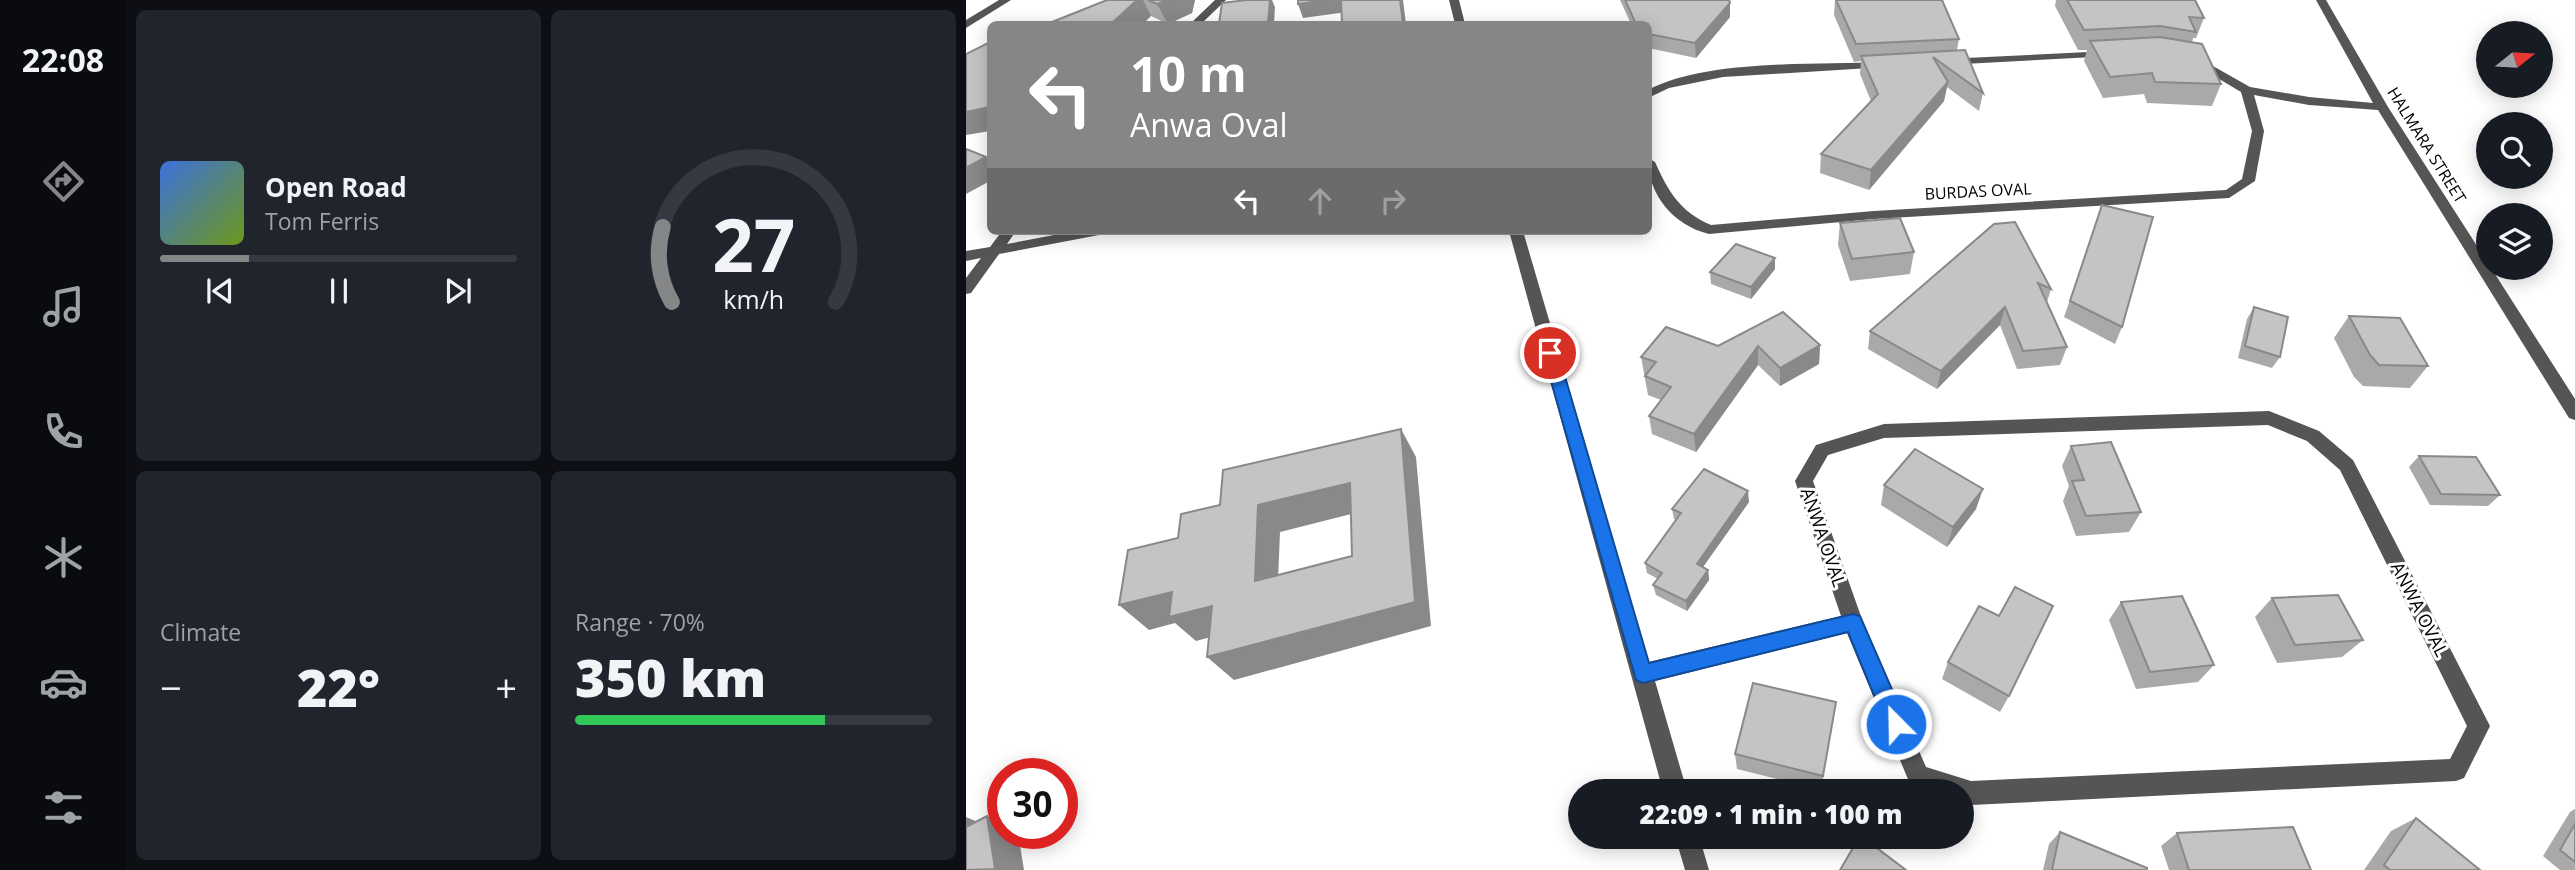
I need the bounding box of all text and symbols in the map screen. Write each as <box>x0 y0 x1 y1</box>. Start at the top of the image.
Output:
north arrow <box>2476 21 2553 98</box>
map controls <box>2476 21 2553 280</box>
text: 22:08 <box>22 38 104 81</box>
text: 10 m <box>1130 40 1247 106</box>
icon: left <box>1015 49 1106 140</box>
street label: HALMARA STREET <box>2382 83 2472 207</box>
text: Anwa Oval <box>1130 103 1287 146</box>
button: search <box>2476 112 2553 189</box>
icon: directions <box>39 157 88 206</box>
text: Open Road <box>265 169 407 205</box>
street label: BURDAS OVAL <box>1924 177 2032 205</box>
icon: left <box>1228 182 1266 220</box>
icon: ahead <box>1301 182 1339 220</box>
icon: right <box>1374 182 1412 220</box>
text: 27 <box>712 194 795 293</box>
button: layers <box>2476 203 2553 280</box>
text: Tom Ferris <box>265 205 379 237</box>
icon: previous <box>201 272 239 310</box>
icon: pause <box>320 272 358 310</box>
icon: next <box>439 272 477 310</box>
icon: music <box>39 282 88 331</box>
text: km/h <box>723 282 784 316</box>
pin <box>1520 323 1580 383</box>
icon: arrive <box>1531 334 1569 372</box>
icon: phone <box>39 407 88 456</box>
street label: ANWA OVAL <box>1796 484 1852 590</box>
icon: climate <box>39 533 88 582</box>
street label: ANWA OVAL <box>2386 558 2454 660</box>
text: Range · 70% <box>575 606 705 638</box>
text: Climate <box>160 616 241 648</box>
text: 350 km <box>575 641 766 712</box>
text: 22° <box>297 651 380 722</box>
icon: car <box>39 658 88 707</box>
text: − <box>160 661 182 713</box>
text: + <box>495 661 517 713</box>
position arrow <box>1859 687 1933 761</box>
speed limit sign: 30 <box>987 758 1078 849</box>
icon: filters <box>39 783 88 832</box>
text: 22:09 · 1 min · 100 m <box>1640 796 1902 832</box>

